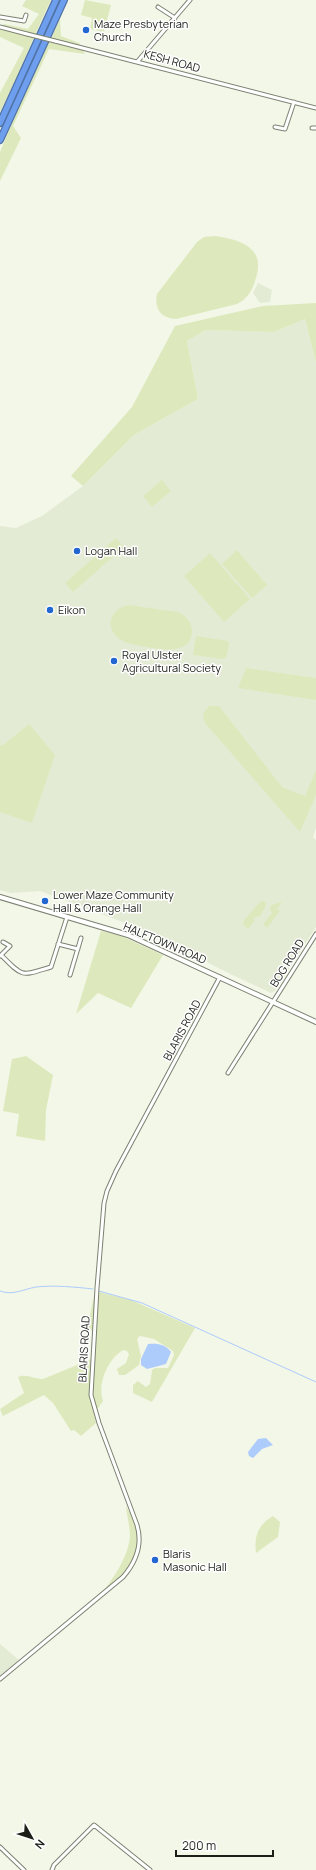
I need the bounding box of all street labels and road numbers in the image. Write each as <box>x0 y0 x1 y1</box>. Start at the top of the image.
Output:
street label: KESH ROAD <box>142 46 202 75</box>
street label: HALFTOWN ROAD <box>121 918 209 967</box>
street label: BOG ROAD <box>266 936 307 989</box>
street label: BLARIS ROAD <box>159 997 204 1063</box>
street label: BLARIS ROAD <box>74 1315 93 1383</box>

